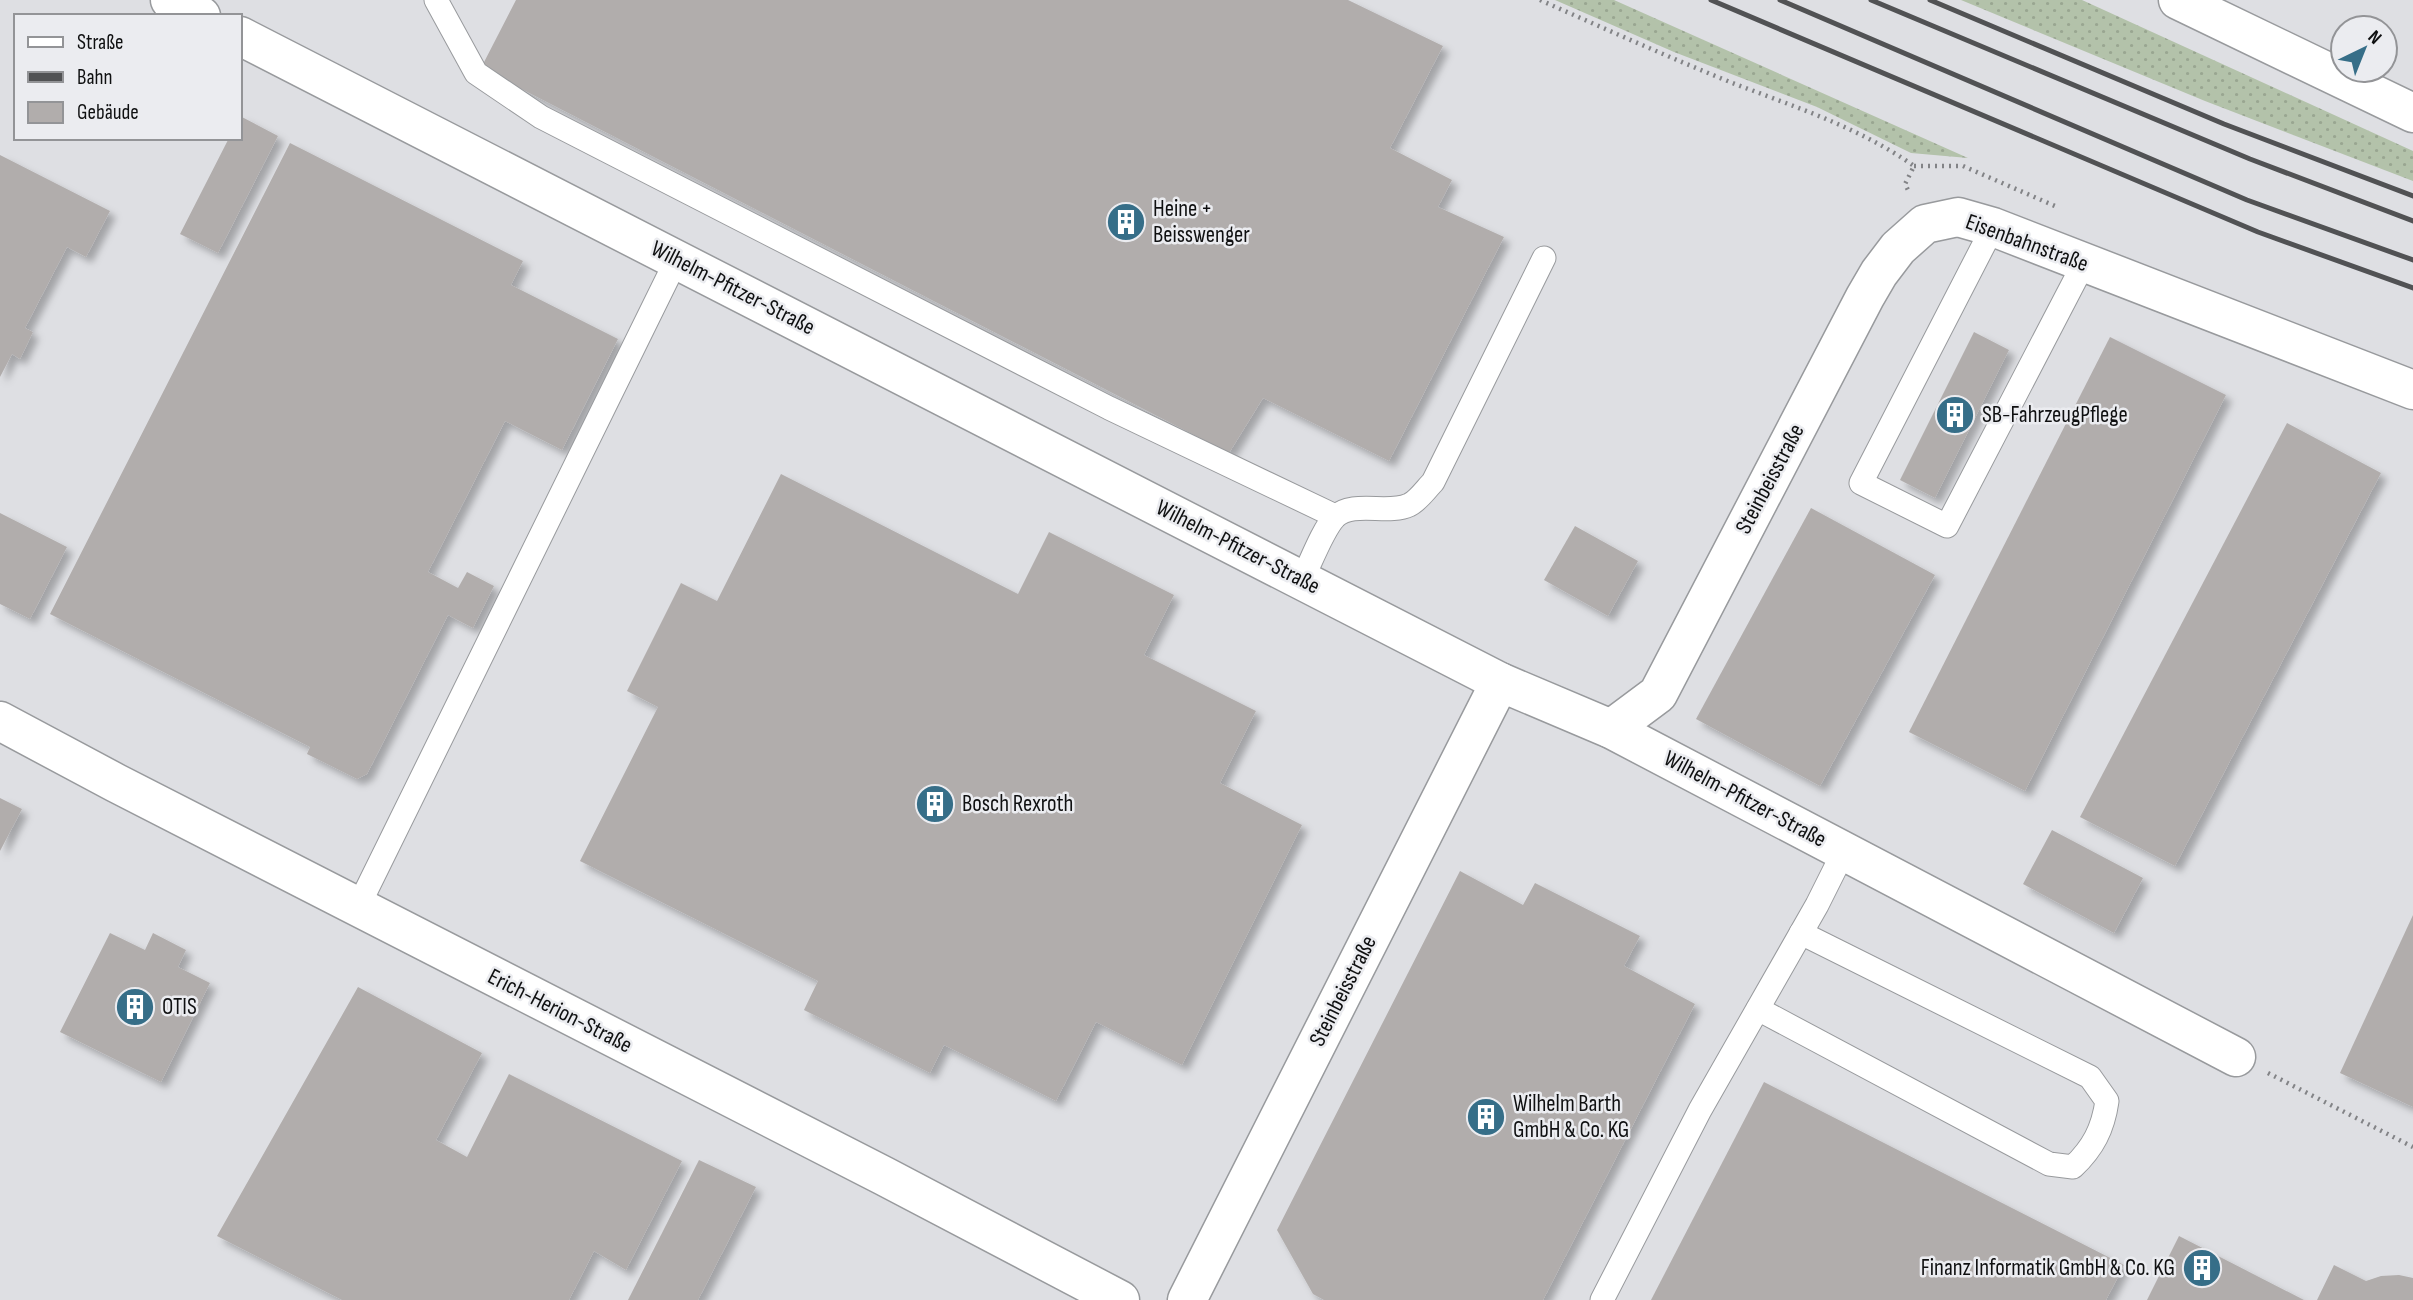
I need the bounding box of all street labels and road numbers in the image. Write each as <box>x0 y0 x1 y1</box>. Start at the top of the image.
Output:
street label: Eisenbahnstraße <box>1962 208 2092 278</box>
street label: Wilhelm-Pfitzer-Straße <box>646 235 820 341</box>
street label: Steinbeisstraße <box>1729 419 1811 539</box>
street label: Wilhelm-Pfitzer-Straße <box>1151 494 1325 600</box>
street label: Wilhelm-Pfitzer-Straße <box>1659 744 1831 854</box>
street label: Steinbeisstraße <box>1303 931 1383 1051</box>
street label: Erich-Herion-Straße <box>483 963 637 1059</box>

